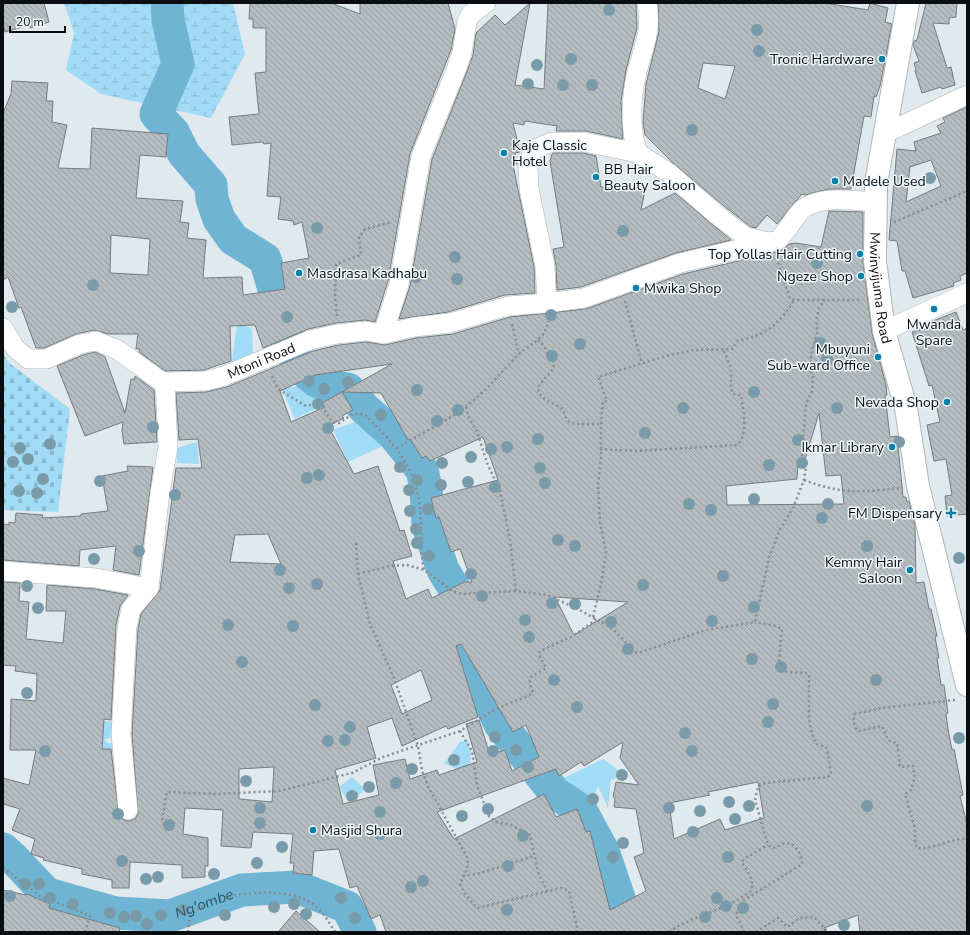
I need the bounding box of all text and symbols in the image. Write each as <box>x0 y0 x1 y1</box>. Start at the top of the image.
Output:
scale bar <box>10 8 65 34</box>
text: 20 m <box>16 14 44 30</box>
place label: Tronic Hardware <box>770 50 874 69</box>
marker: Tronic Hardware <box>877 54 887 64</box>
place label: Kaje Classic Hotel <box>512 136 587 171</box>
marker: Kaje Classic Hotel <box>499 148 509 158</box>
place label: BB Hair Beauty Saloon <box>604 160 696 195</box>
marker: BB Hair Beauty Saloon <box>591 172 601 182</box>
place label: Madele Used <box>843 172 926 191</box>
marker: Madele Used <box>830 176 840 186</box>
street label: Mwinyijuma Road <box>865 232 897 346</box>
place label: Top Yollas Hair Cutting <box>708 245 852 264</box>
marker: Top Yollas Hair Cutting <box>855 249 865 259</box>
place label: Masdrasa Kadhabu <box>307 264 427 283</box>
place label: Ngeze Shop <box>777 267 853 286</box>
marker: Masdrasa Kadhabu <box>294 268 304 278</box>
marker: Ngeze Shop <box>856 271 866 281</box>
place label: Mwika Shop <box>644 279 721 298</box>
marker: Mwika Shop <box>631 283 641 293</box>
marker: Mwanda Spare <box>929 304 939 314</box>
place label: Mwanda Spare <box>907 315 961 350</box>
street label: Mtoni Road <box>224 338 298 383</box>
place label: Mbuyuni Sub-ward Office <box>767 340 870 375</box>
marker: Mbuyuni Sub-ward Office <box>873 352 883 362</box>
place label: Nevada Shop <box>855 393 939 412</box>
marker: Nevada Shop <box>942 397 952 407</box>
place label: Ikmar Library <box>801 438 885 457</box>
marker: Ikmar Library <box>887 442 897 452</box>
place label: FM Dispensary <box>848 504 943 523</box>
marker: FM Dispensary <box>945 507 957 519</box>
place label: Kemmy Hair Saloon <box>825 553 902 588</box>
marker: Kemmy Hair Saloon <box>905 565 915 575</box>
place label: Masjid Shura <box>321 821 402 840</box>
marker: Masjid Shura <box>308 825 318 835</box>
water label: Ng'ombe <box>172 884 236 923</box>

